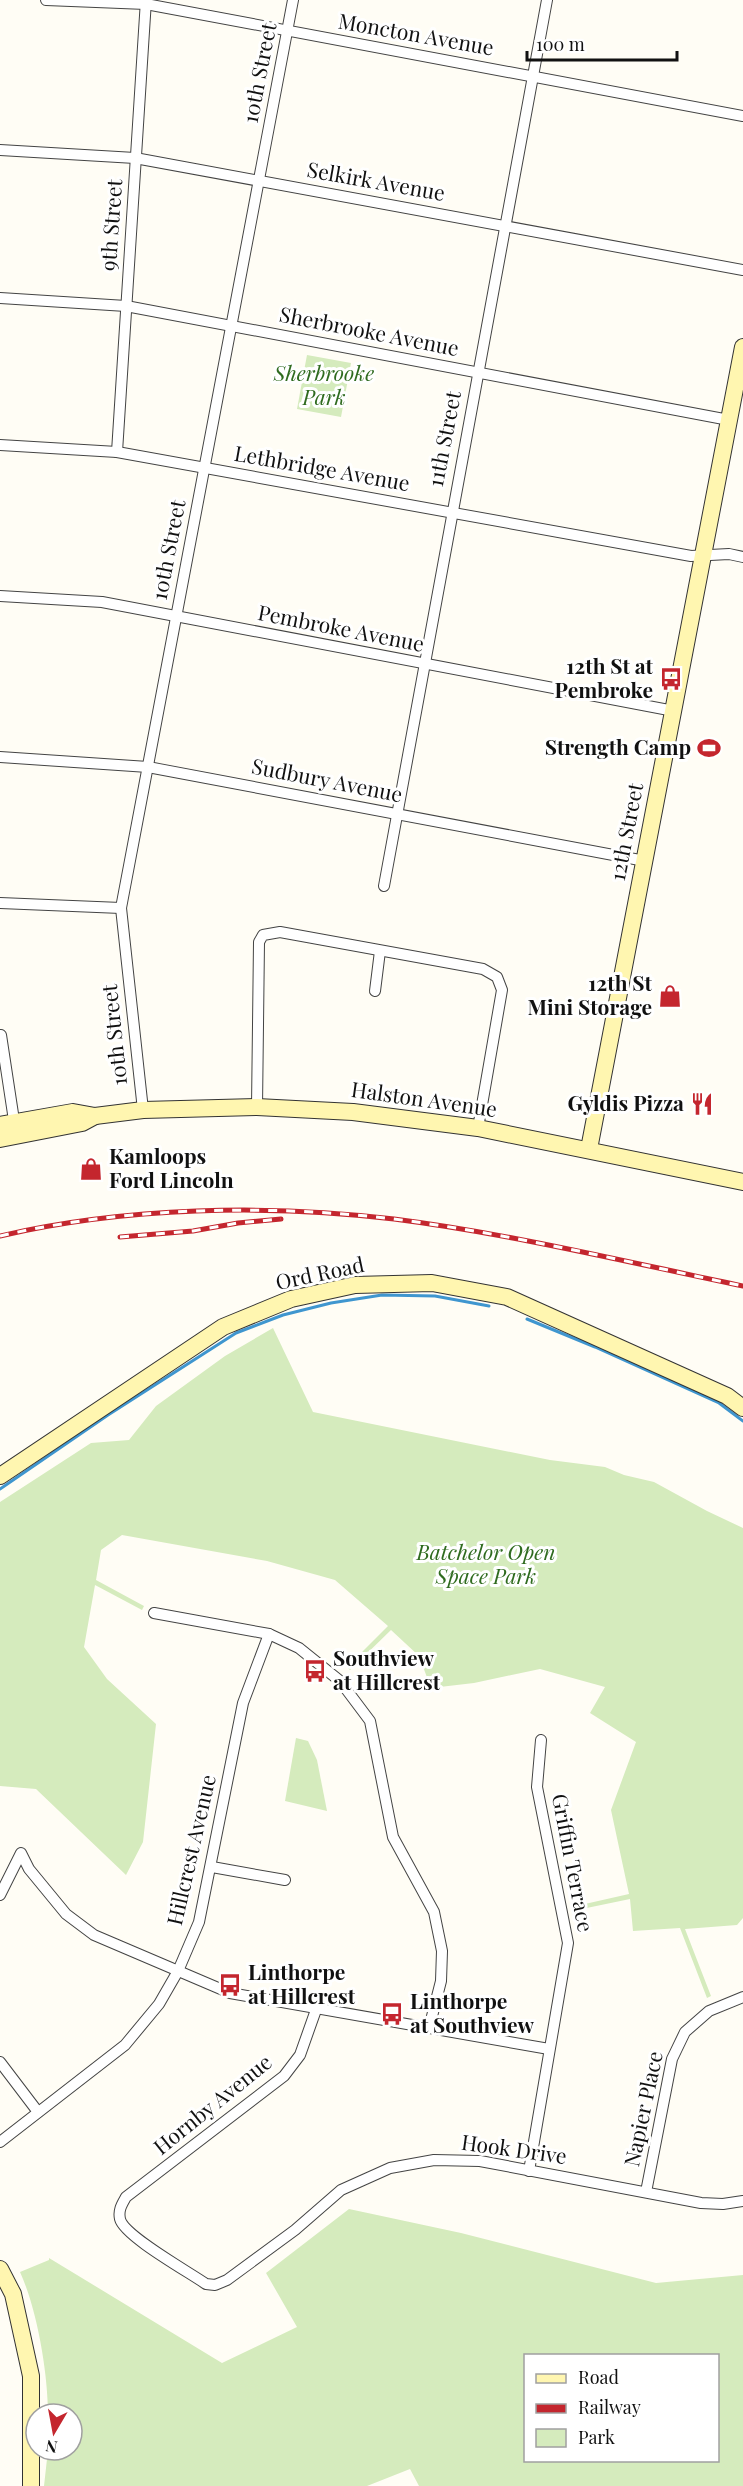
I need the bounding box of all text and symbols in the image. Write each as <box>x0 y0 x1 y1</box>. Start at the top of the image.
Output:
street label: Moncton Avenue <box>336 6 496 60</box>
street label: 10th Street <box>235 19 282 125</box>
scale bar <box>527 24 677 62</box>
text: 100 m <box>536 32 585 56</box>
street label: Selkirk Avenue <box>305 154 448 206</box>
street label: 9th Street <box>93 177 127 272</box>
street label: Sherbrooke Avenue <box>277 299 461 361</box>
park label: Sherbrooke Park <box>273 358 374 410</box>
street label: 11th Street <box>420 388 466 489</box>
street label: Lethbridge Avenue <box>232 438 412 496</box>
street label: 10th Street <box>144 496 191 602</box>
street label: Pembroke Avenue <box>256 597 427 657</box>
place label: 12th St at Pembroke <box>555 651 654 703</box>
bus stop icon: 12th St at Pembroke <box>658 666 684 692</box>
place label: Strength Camp <box>545 732 691 760</box>
sports icon: Strength Camp <box>696 735 722 761</box>
street label: Sudbury Avenue <box>250 751 405 807</box>
street label: 12th Street <box>602 780 648 883</box>
place label: 12th St Mini Storage <box>528 968 653 1020</box>
street label: 10th Street <box>94 983 132 1087</box>
shop icon: 12th St Mini Storage <box>657 983 683 1009</box>
street label: Halston Avenue <box>350 1074 499 1122</box>
place label: Gyldis Pizza <box>567 1088 684 1116</box>
restaurant icon: Gyldis Pizza <box>689 1091 715 1117</box>
place label: Kamloops Ford Lincoln <box>109 1141 234 1193</box>
shop icon: Kamloops Ford Lincoln <box>78 1156 104 1182</box>
street label: Ord Road <box>273 1249 366 1295</box>
park label: Batchelor Open Space Park <box>415 1537 556 1589</box>
place label: Southview at Hillcrest <box>333 1643 441 1695</box>
bus stop icon: Southview at Hillcrest <box>302 1658 328 1684</box>
street label: Hillcrest Avenue <box>159 1771 221 1928</box>
street label: Griffin Terrace <box>547 1791 601 1934</box>
place label: Linthorpe at Hillcrest <box>248 1957 356 2009</box>
bus stop icon: Linthorpe at Hillcrest <box>217 1972 243 1998</box>
place label: Linthorpe at Southview <box>410 1986 534 2038</box>
bus stop icon: Linthorpe at Southview <box>379 2001 405 2027</box>
street label: Hornby Avenue <box>147 2047 277 2160</box>
street label: Napier Place <box>616 2048 668 2169</box>
street label: Hook Drive <box>460 2127 569 2169</box>
legend <box>524 2354 719 2462</box>
text: Road <box>578 2365 619 2389</box>
text: Railway <box>578 2395 641 2419</box>
north arrow <box>24 2402 84 2462</box>
text: Park <box>578 2425 615 2449</box>
text: N <box>43 2436 59 2459</box>

